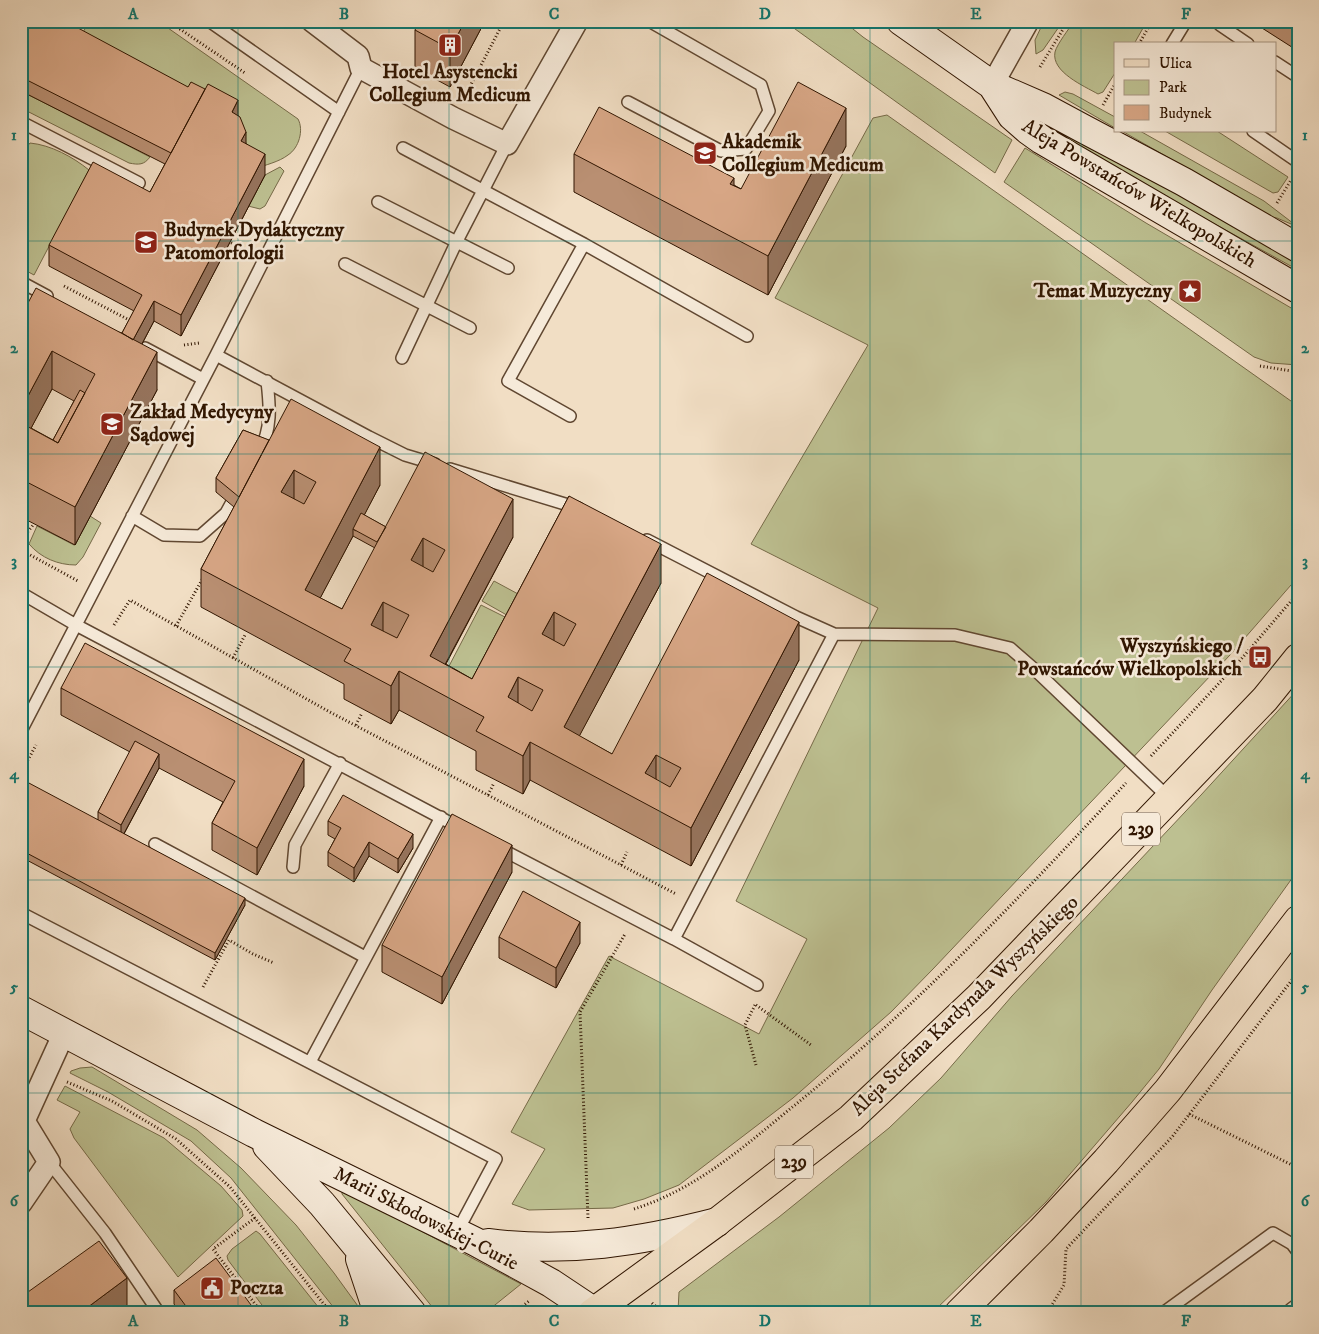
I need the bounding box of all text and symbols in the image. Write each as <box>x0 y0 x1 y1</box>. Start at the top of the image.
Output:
text: A <box>127 4 139 24</box>
text: B <box>339 4 349 24</box>
text: C <box>549 4 559 24</box>
text: D <box>759 4 771 24</box>
text: E <box>970 4 982 24</box>
text: F <box>1181 4 1191 24</box>
building icon: Hotel Asystencki Collegium Medicum <box>437 32 463 58</box>
legend <box>1114 42 1276 132</box>
text: Ulica <box>1159 54 1192 73</box>
place label: Hotel Asystencki Collegium Medicum <box>369 60 531 108</box>
text: Park <box>1159 78 1188 97</box>
text: Budynek <box>1159 104 1212 123</box>
street label: Aleja Powstańców Wielkopolskich <box>1017 114 1261 274</box>
text: 1 <box>11 125 17 145</box>
text: 1 <box>1302 125 1308 145</box>
place label: Akademik Collegium Medicum <box>721 130 884 178</box>
school or university icon: Akademik Collegium Medicum <box>692 140 718 166</box>
place label: Budynek Dydaktyczny Patomorfologii <box>164 218 344 266</box>
school or university icon: Budynek Dydaktyczny Patomorfologii <box>133 229 159 255</box>
place icon: Temat Muzyczny <box>1177 278 1203 304</box>
place label: Temat Muzyczny <box>1033 279 1172 304</box>
text: 2 <box>10 338 19 358</box>
text: 2 <box>1301 338 1310 358</box>
place label: Zakład Medycyny Sądowej <box>130 400 274 448</box>
school or university icon: Zakład Medycyny Sądowej <box>99 411 125 437</box>
text: 3 <box>11 551 17 571</box>
text: 3 <box>1302 551 1308 571</box>
place label: Wyszyńskiego / Powstańców Wielkopolskich <box>1017 634 1245 682</box>
bus stop icon: Wyszyńskiego / Powstańców Wielkopolskich <box>1247 644 1273 670</box>
text: 4 <box>8 764 19 784</box>
text: 4 <box>1299 764 1310 784</box>
road number: 239 <box>1122 812 1160 846</box>
street label: Aleja Stefana Kardynała Wyszyńskiego <box>846 890 1084 1122</box>
text: 5 <box>9 977 18 997</box>
text: 5 <box>1300 977 1309 997</box>
road number: 239 <box>775 1146 813 1178</box>
street label: Marii Skłodowskiej-Curie <box>329 1162 523 1276</box>
text: 6 <box>10 1191 20 1211</box>
text: 6 <box>1301 1191 1311 1211</box>
public building icon: Poczta <box>199 1275 225 1301</box>
place label: Poczta <box>230 1276 284 1301</box>
text: A <box>127 1311 139 1331</box>
text: B <box>339 1311 349 1331</box>
text: C <box>549 1311 559 1331</box>
text: D <box>759 1311 771 1331</box>
text: E <box>970 1311 982 1331</box>
text: F <box>1181 1311 1191 1331</box>

